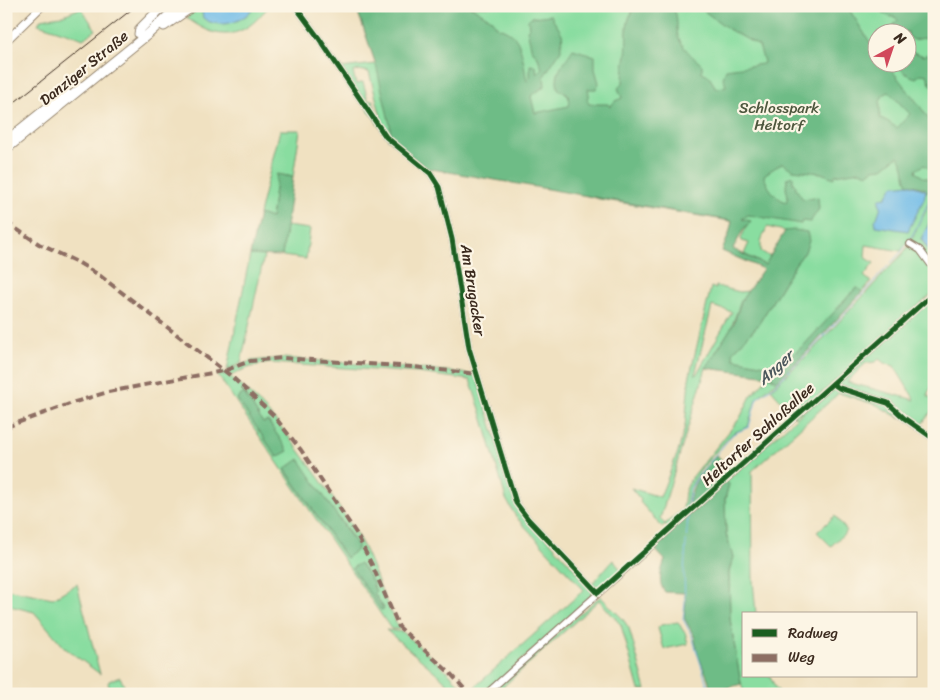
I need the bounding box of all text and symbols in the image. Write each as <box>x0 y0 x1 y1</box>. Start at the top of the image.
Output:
north arrow <box>868 22 918 72</box>
street label: Danziger Straße <box>34 24 135 112</box>
text: N <box>888 25 912 51</box>
park label: Schlosspark Heltorf <box>739 95 819 138</box>
street label: Am Brugacker <box>453 241 493 339</box>
water label: Anger <box>749 341 802 393</box>
street label: Heltorfer Schloßallee <box>695 376 821 492</box>
legend <box>742 612 918 678</box>
text: Radweg <box>788 620 838 646</box>
text: Weg <box>788 644 815 670</box>

